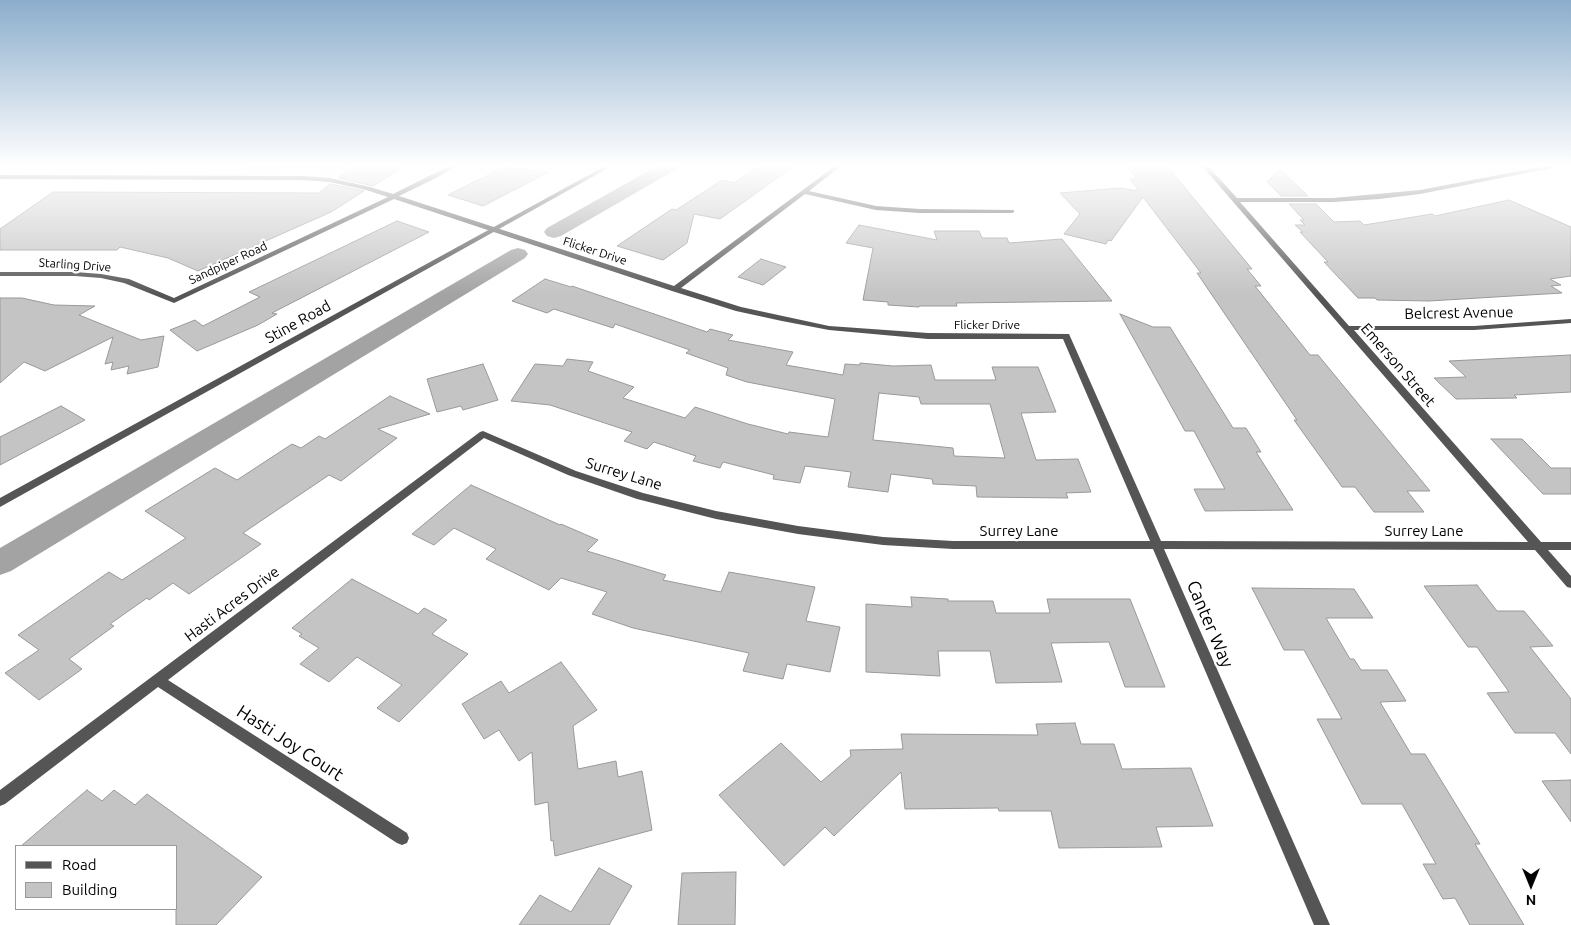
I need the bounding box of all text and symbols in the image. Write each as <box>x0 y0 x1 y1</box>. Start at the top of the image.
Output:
street label: Flicker Drive <box>561 234 629 268</box>
street label: Sandpiper Road <box>186 239 270 287</box>
street label: Starling Drive <box>38 255 112 275</box>
street label: Stine Road <box>262 297 334 347</box>
street label: Belcrest Avenue <box>1404 303 1514 323</box>
street label: Flicker Drive <box>954 318 1020 332</box>
street label: Emerson Street <box>1357 320 1439 410</box>
street label: Surrey Lane <box>584 454 664 494</box>
street label: Surrey Lane <box>980 522 1058 540</box>
street label: Surrey Lane <box>1385 522 1463 540</box>
street label: Hasti Acres Drive <box>181 563 283 645</box>
street label: Canter Way <box>1182 577 1238 671</box>
street label: Hasti Joy Court <box>233 700 347 786</box>
legend <box>15 845 178 910</box>
text: Road <box>62 856 97 873</box>
north arrow <box>1506 860 1556 910</box>
text: Building <box>62 881 117 898</box>
text: N <box>1526 892 1536 908</box>

